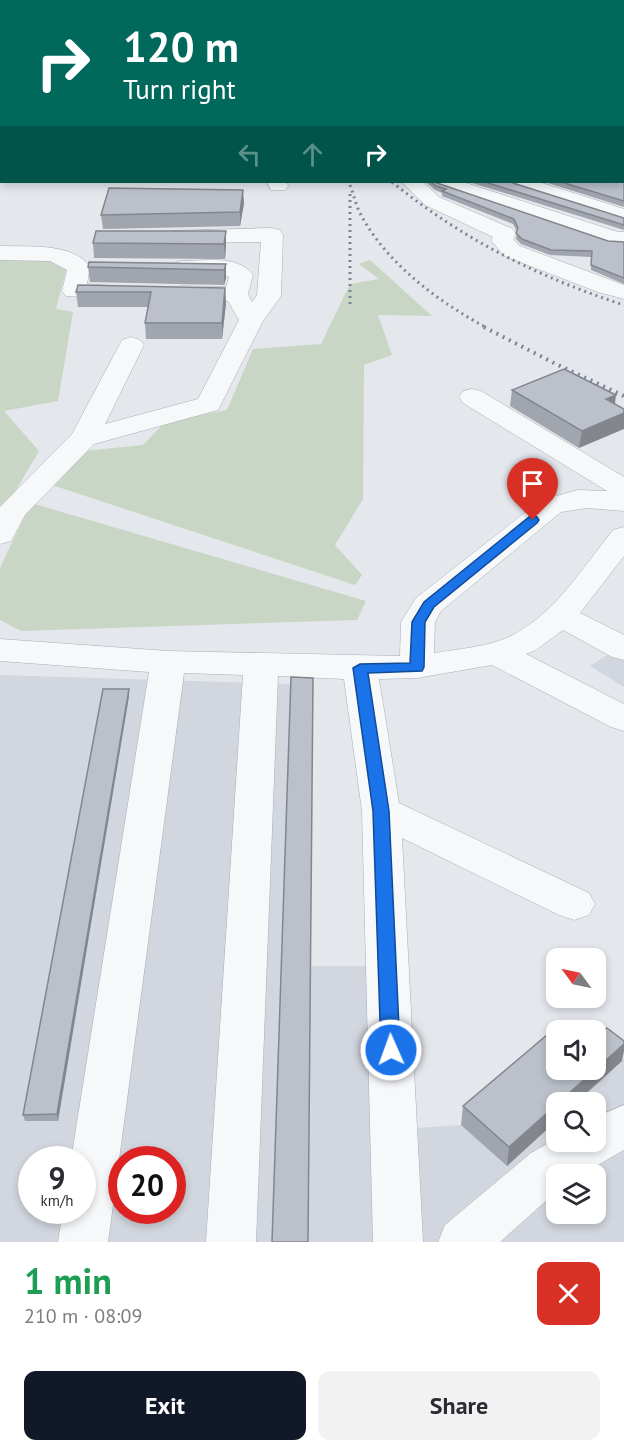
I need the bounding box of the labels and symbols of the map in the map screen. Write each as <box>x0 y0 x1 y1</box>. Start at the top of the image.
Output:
pin <box>507 458 558 520</box>
north arrow <box>546 948 606 1008</box>
position arrow <box>359 1018 423 1082</box>
speed limit sign: 20 <box>108 1146 186 1224</box>

